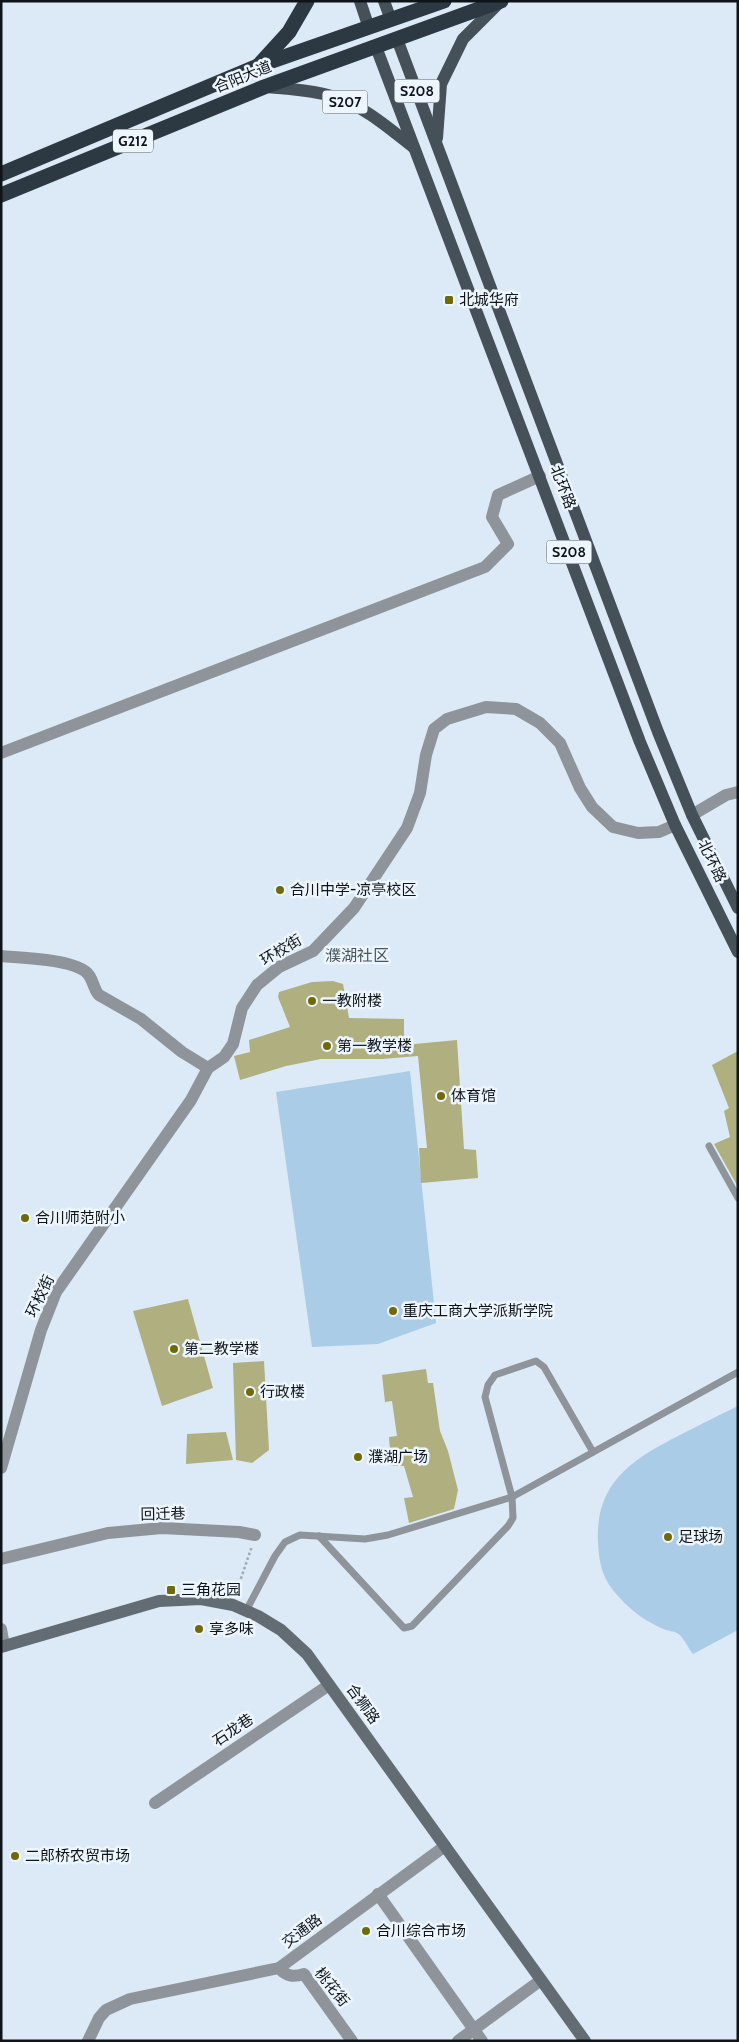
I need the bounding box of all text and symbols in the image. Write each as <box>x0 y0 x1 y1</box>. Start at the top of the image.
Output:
street label: 合阳大道 <box>212 57 274 97</box>
road number: S208 <box>394 80 440 102</box>
road number: S207 <box>322 90 368 114</box>
road number: G212 <box>113 130 153 152</box>
place label: 北城华府 <box>459 291 519 309</box>
marker: 北城华府 <box>443 294 455 306</box>
street label: 北环路 <box>547 463 579 511</box>
road number: S208 <box>546 540 592 564</box>
street label: 北环路 <box>694 837 730 885</box>
place label: 合川中学-凉亭校区 <box>290 881 416 899</box>
marker: 合川中学-凉亭校区 <box>274 884 286 896</box>
street label: 环校街 <box>257 931 305 969</box>
district label: 濮湖社区 <box>325 946 389 965</box>
place label: 一教附楼 <box>322 992 382 1010</box>
marker: 一教附楼 <box>306 995 318 1007</box>
place label: 第一教学楼 <box>337 1037 412 1055</box>
marker: 第一教学楼 <box>321 1040 333 1052</box>
place label: 体育馆 <box>451 1087 496 1105</box>
marker: 体育馆 <box>435 1090 447 1102</box>
place label: 合川师范附小 <box>35 1209 125 1227</box>
marker: 合川师范附小 <box>19 1212 31 1224</box>
street label: 环校街 <box>22 1272 58 1320</box>
place label: 重庆工商大学派斯学院 <box>403 1302 553 1320</box>
marker: 重庆工商大学派斯学院 <box>387 1305 399 1317</box>
place label: 第二教学楼 <box>184 1340 259 1358</box>
marker: 第二教学楼 <box>168 1343 180 1355</box>
place label: 行政楼 <box>260 1383 305 1401</box>
marker: 行政楼 <box>244 1386 256 1398</box>
place label: 濮湖广场 <box>368 1448 428 1466</box>
marker: 濮湖广场 <box>352 1451 364 1463</box>
street label: 回迁巷 <box>140 1505 186 1523</box>
place label: 足球场 <box>678 1528 723 1546</box>
marker: 足球场 <box>662 1531 674 1543</box>
place label: 三角花园 <box>181 1581 241 1599</box>
marker: 三角花园 <box>165 1584 177 1596</box>
place label: 享多味 <box>209 1620 254 1638</box>
marker: 享多味 <box>193 1623 205 1635</box>
street label: 合狮路 <box>342 1681 384 1727</box>
street label: 石龙巷 <box>209 1710 257 1750</box>
place label: 二郎桥农贸市场 <box>25 1847 130 1865</box>
marker: 二郎桥农贸市场 <box>9 1850 21 1862</box>
street label: 交通路 <box>279 1910 325 1952</box>
place label: 合川综合市场 <box>376 1922 466 1940</box>
marker: 合川综合市场 <box>360 1925 372 1937</box>
street label: 桃花街 <box>311 1964 353 2010</box>

